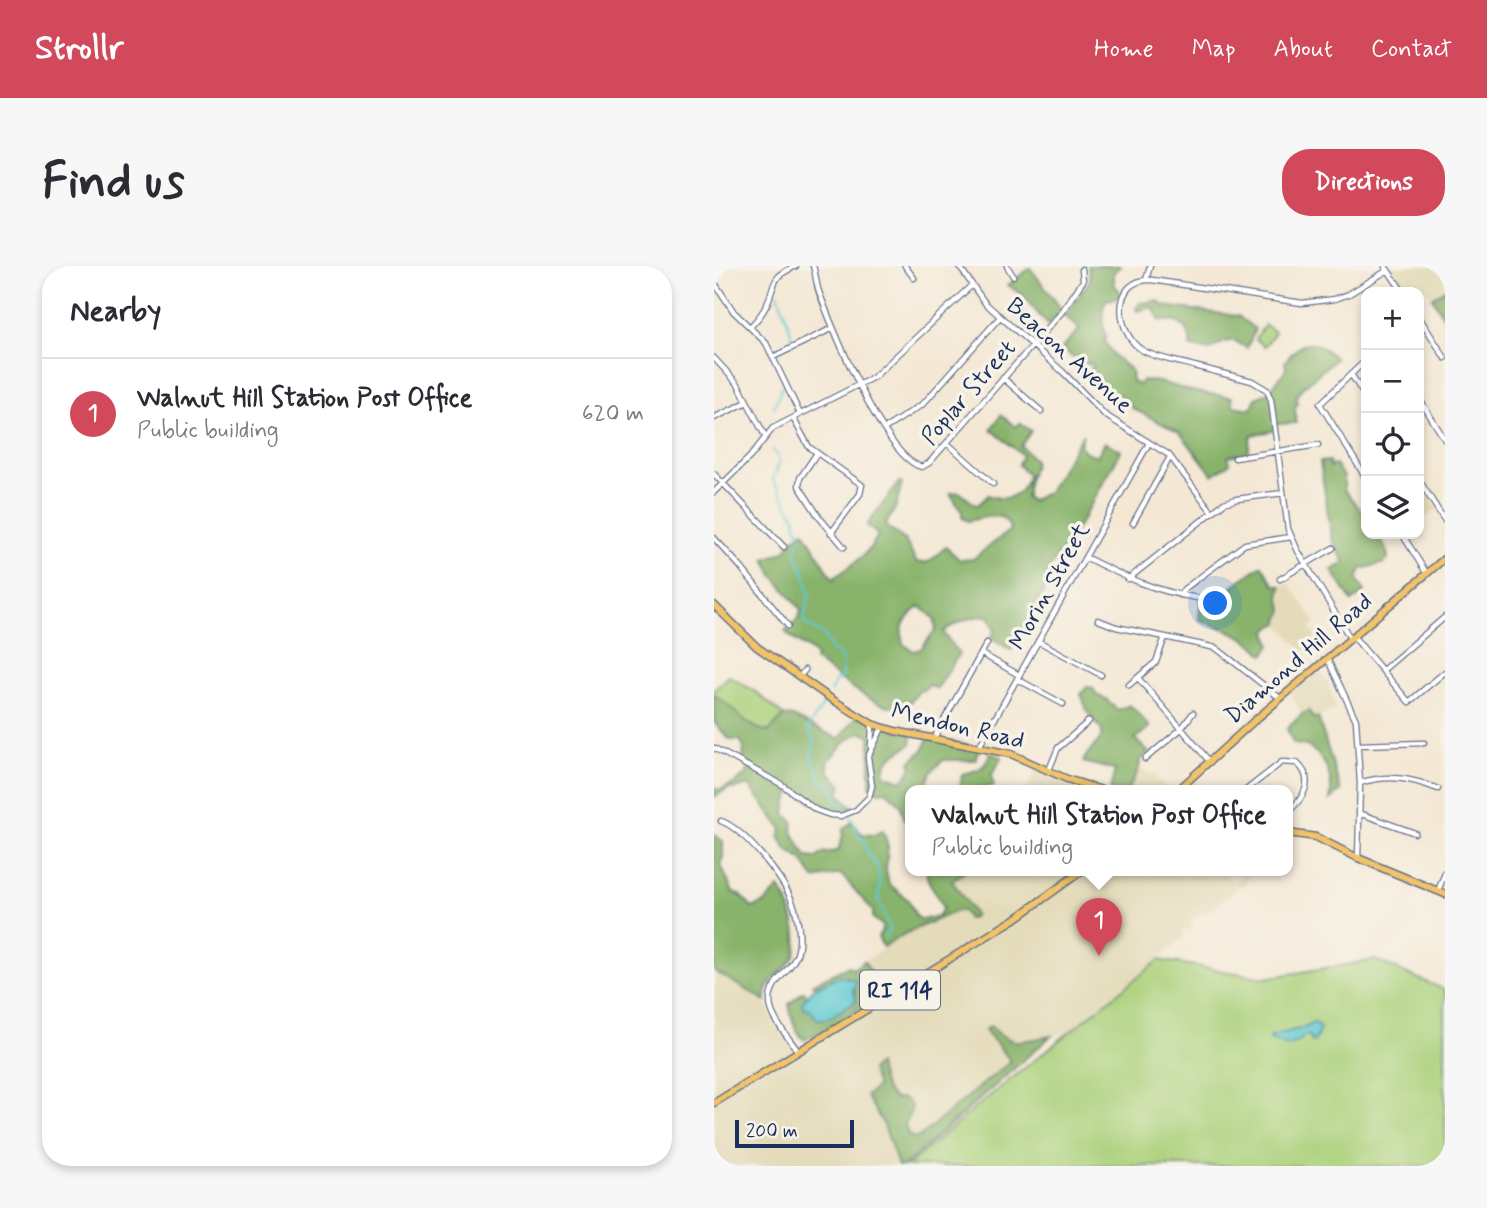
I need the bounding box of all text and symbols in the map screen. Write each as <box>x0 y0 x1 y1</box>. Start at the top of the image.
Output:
text: Strollr <box>35 27 124 71</box>
text: Home <box>1094 34 1154 65</box>
text: Map <box>1192 34 1236 65</box>
text: About <box>1274 34 1333 65</box>
text: Contact <box>1371 34 1452 65</box>
button: Directions <box>1282 149 1445 216</box>
text: Find us <box>42 150 185 215</box>
map controls <box>1361 287 1424 539</box>
button: + <box>1361 287 1424 350</box>
street label: Beacon Avenue <box>999 291 1139 421</box>
text: Nearby <box>70 292 161 331</box>
street label: Poplar Street <box>915 334 1023 452</box>
button: − <box>1361 350 1424 413</box>
text: Walnut Hill Station Post Office <box>137 382 472 416</box>
text: 1 <box>88 399 98 429</box>
text: 620 m <box>582 399 644 429</box>
button: locate <box>1361 413 1424 476</box>
text: Public building <box>137 416 279 446</box>
button: layers <box>1361 476 1424 539</box>
street label: Morin Street <box>1003 518 1098 656</box>
your location <box>1198 586 1232 620</box>
street label: Diamond Hill Road <box>1219 586 1379 732</box>
street label: Mendon Road <box>888 696 1027 757</box>
popup <box>905 785 1293 876</box>
text: Walnut Hill Station Post Office <box>931 799 1267 833</box>
text: Public building <box>931 833 1073 863</box>
pin: 1 <box>1076 898 1122 956</box>
road number: RI 114 <box>860 970 940 1010</box>
scale bar <box>735 1117 854 1149</box>
text: 200 m <box>746 1119 798 1144</box>

